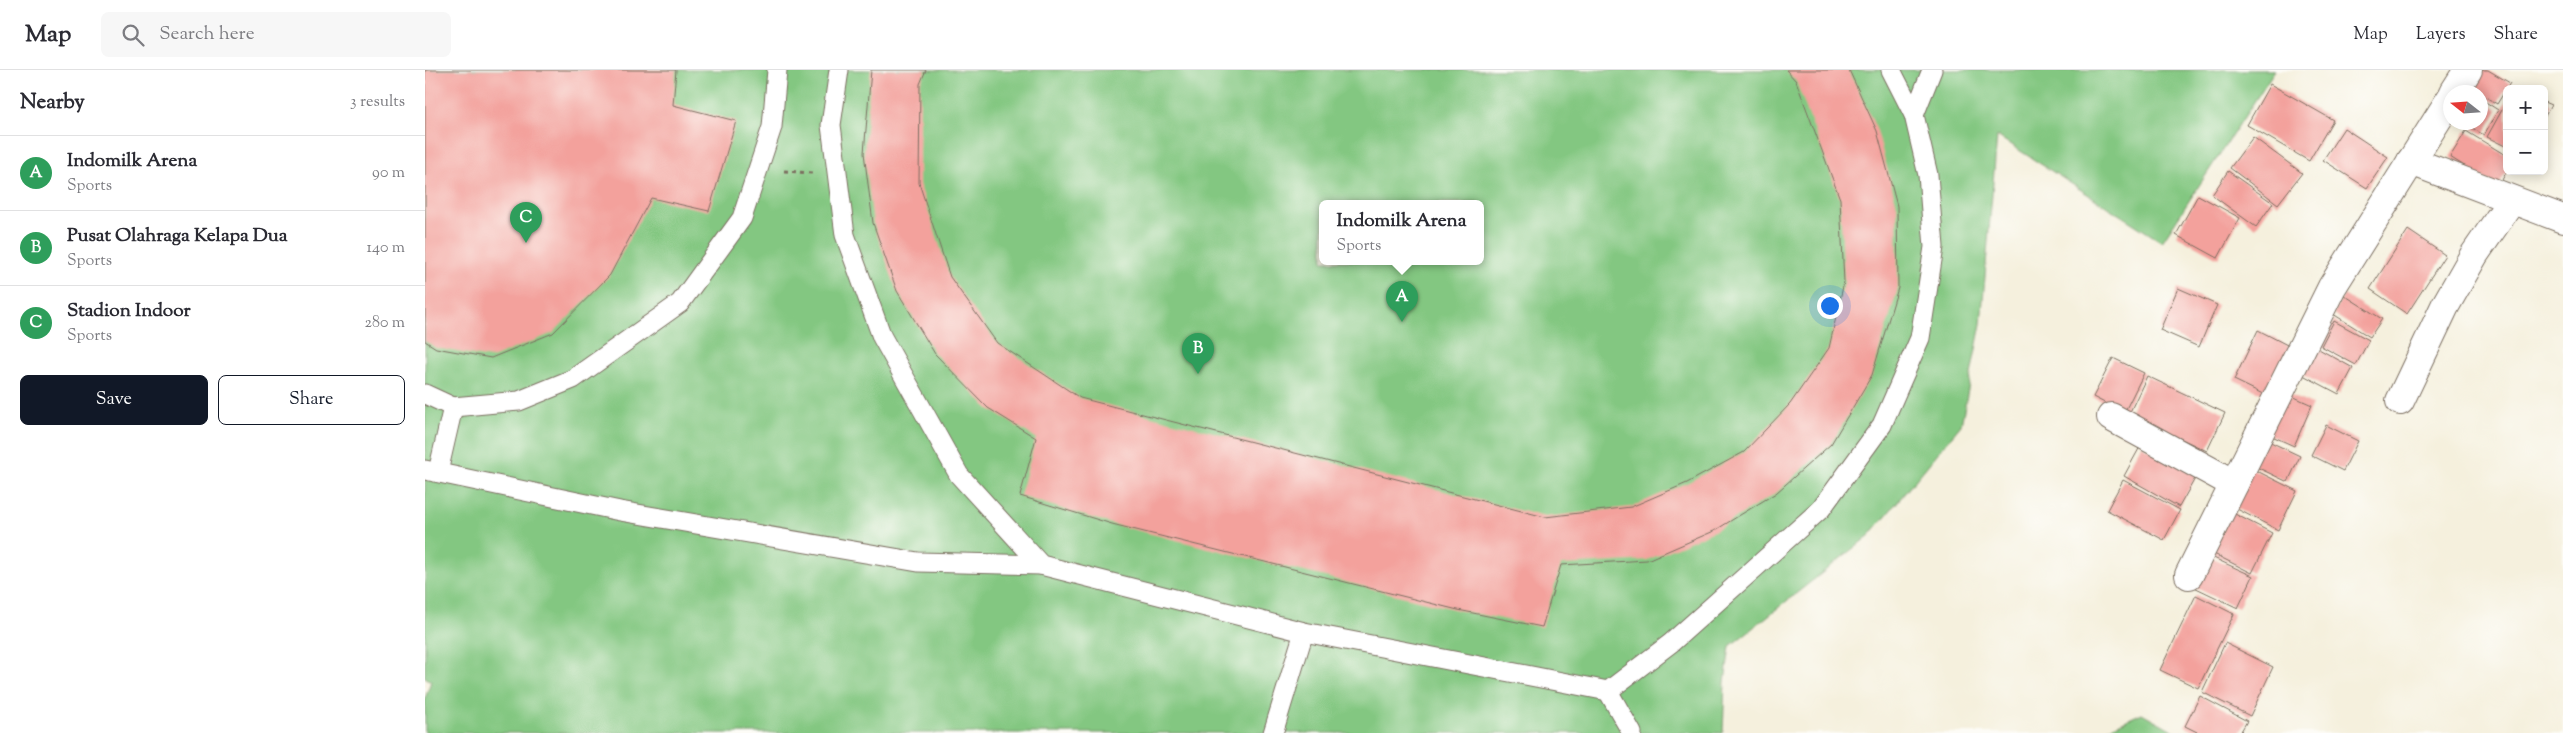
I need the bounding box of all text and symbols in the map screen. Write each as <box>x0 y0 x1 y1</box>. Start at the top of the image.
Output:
search box <box>101 12 451 57</box>
text: Map <box>25 18 71 52</box>
icon: search <box>119 21 147 49</box>
text: Search here <box>159 21 255 48</box>
text: Map <box>2353 22 2388 48</box>
text: Layers <box>2416 22 2466 48</box>
text: Share <box>2494 22 2538 48</box>
north arrow <box>2443 85 2488 130</box>
map controls <box>2503 85 2548 175</box>
button: + <box>2503 85 2548 130</box>
text: Nearby <box>20 88 85 118</box>
text: 3 results <box>350 91 405 114</box>
button: − <box>2503 130 2548 175</box>
text: Indomilk Arena <box>67 148 197 175</box>
text: A <box>30 162 43 185</box>
text: 90 m <box>372 162 405 185</box>
text: Sports <box>67 175 112 198</box>
popup <box>1319 200 1484 265</box>
pin: C <box>510 202 542 243</box>
text: Indomilk Arena <box>1336 208 1467 235</box>
text: Pusat Olahraga Kelapa Dua <box>67 223 288 250</box>
text: Sports <box>1336 235 1381 258</box>
text: B <box>31 237 41 260</box>
text: 140 m <box>367 237 405 260</box>
text: Sports <box>67 250 112 273</box>
pin: A <box>1386 281 1418 322</box>
your location <box>1817 293 1843 319</box>
text: Stadion Indoor <box>67 298 191 325</box>
text: C <box>30 312 42 335</box>
text: 280 m <box>364 312 405 335</box>
text: Sports <box>67 325 112 348</box>
pin: B <box>1182 333 1214 374</box>
button: Save <box>20 375 208 425</box>
button: Share <box>218 375 405 425</box>

